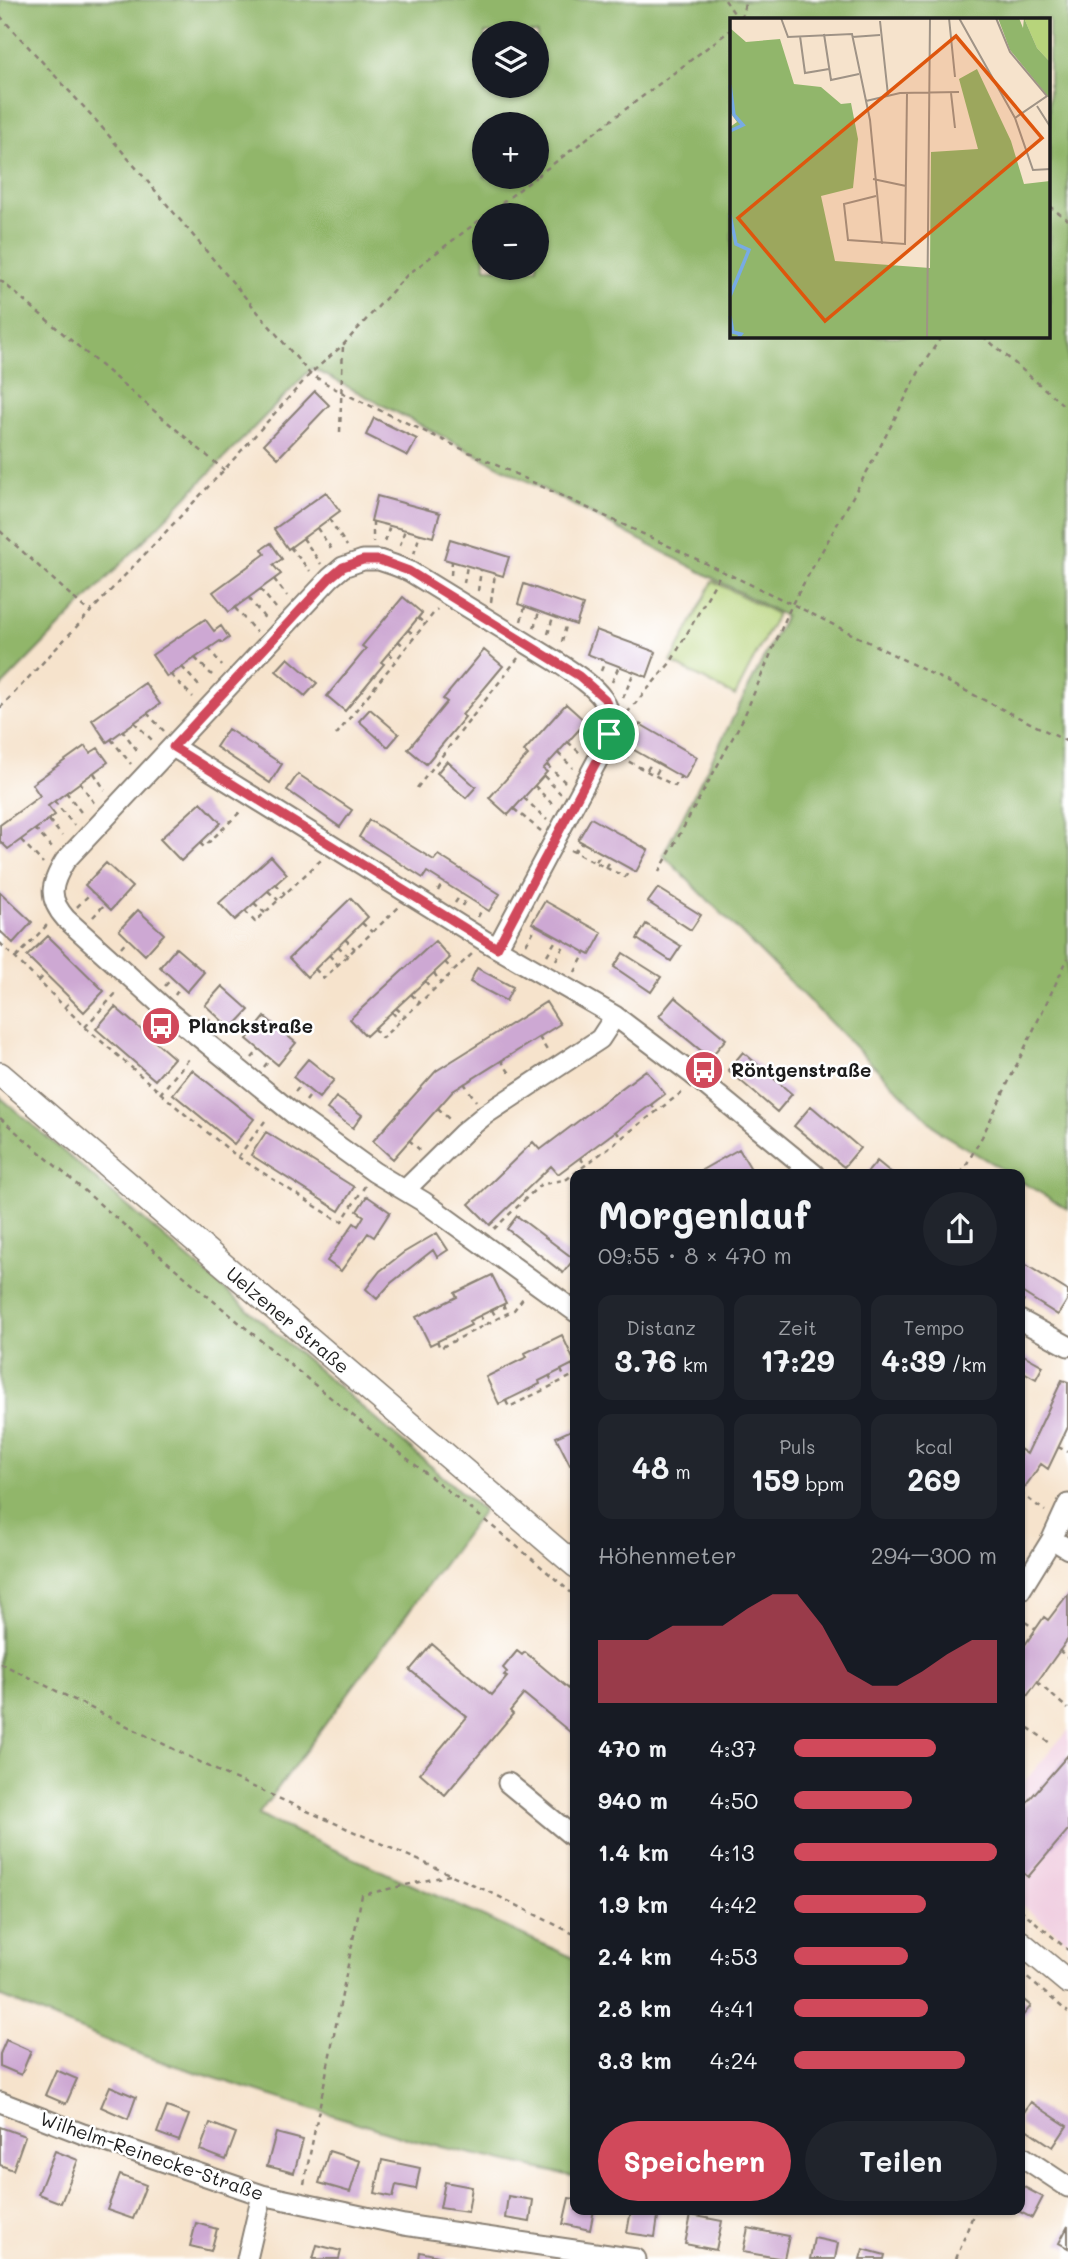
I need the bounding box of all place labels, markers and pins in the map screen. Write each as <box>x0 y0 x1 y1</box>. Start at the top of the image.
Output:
pin <box>579 704 639 764</box>
bus stop icon: Planckstraße <box>140 1005 182 1047</box>
place label: Planckstraße <box>188 1013 313 1038</box>
bus stop icon: Röntgenstraße <box>683 1049 725 1091</box>
place label: Röntgenstraße <box>731 1057 871 1082</box>

